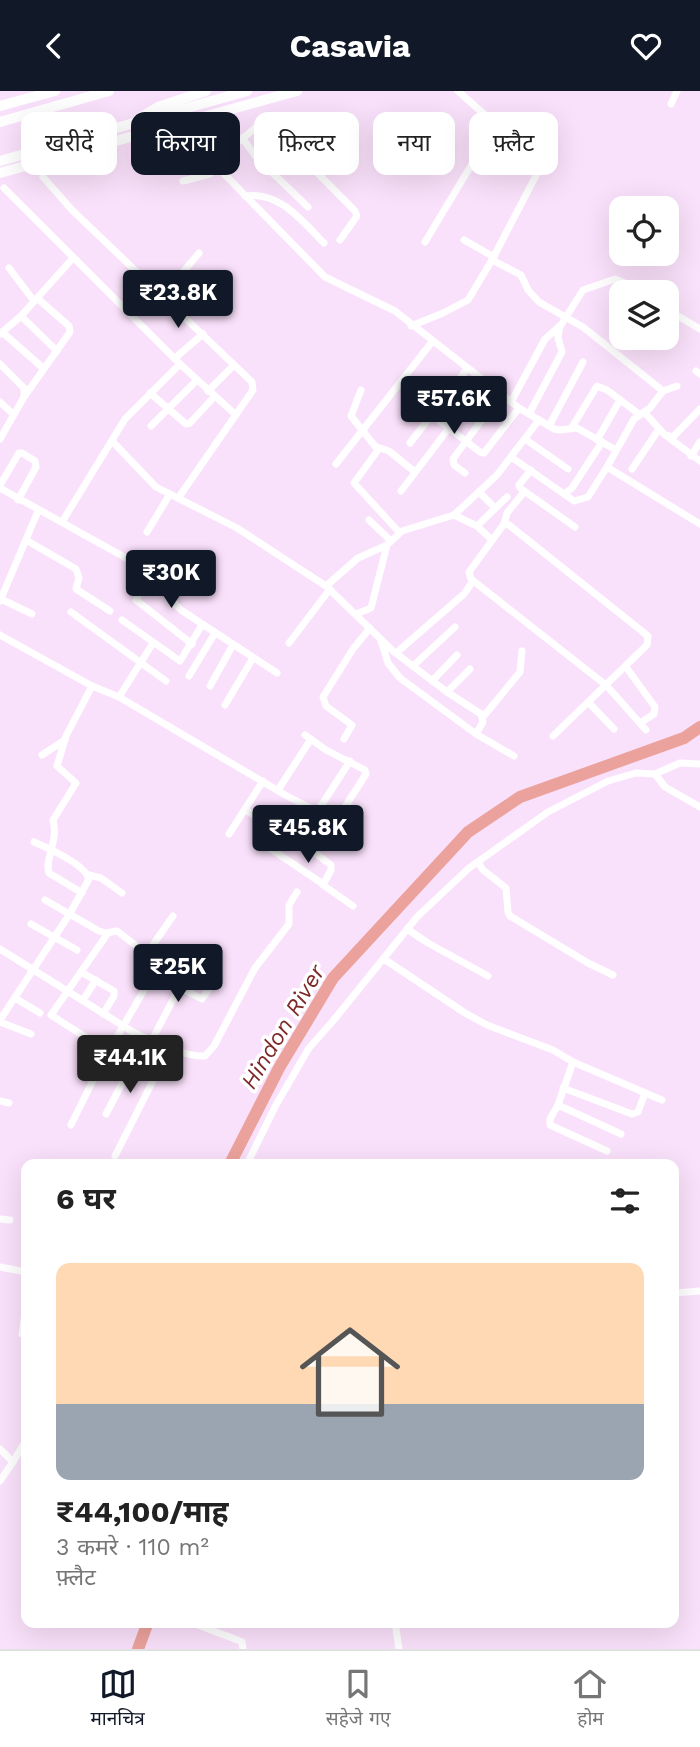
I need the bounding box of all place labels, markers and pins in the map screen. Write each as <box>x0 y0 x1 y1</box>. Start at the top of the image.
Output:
pin: ₹23.8K <box>121 271 235 330</box>
pin: ₹57.6K <box>397 377 511 436</box>
pin: ₹30K <box>130 551 212 610</box>
pin: ₹45.8K <box>251 805 365 865</box>
pin: ₹25K <box>137 944 219 1004</box>
pin: ₹44.1K <box>73 1035 187 1095</box>

